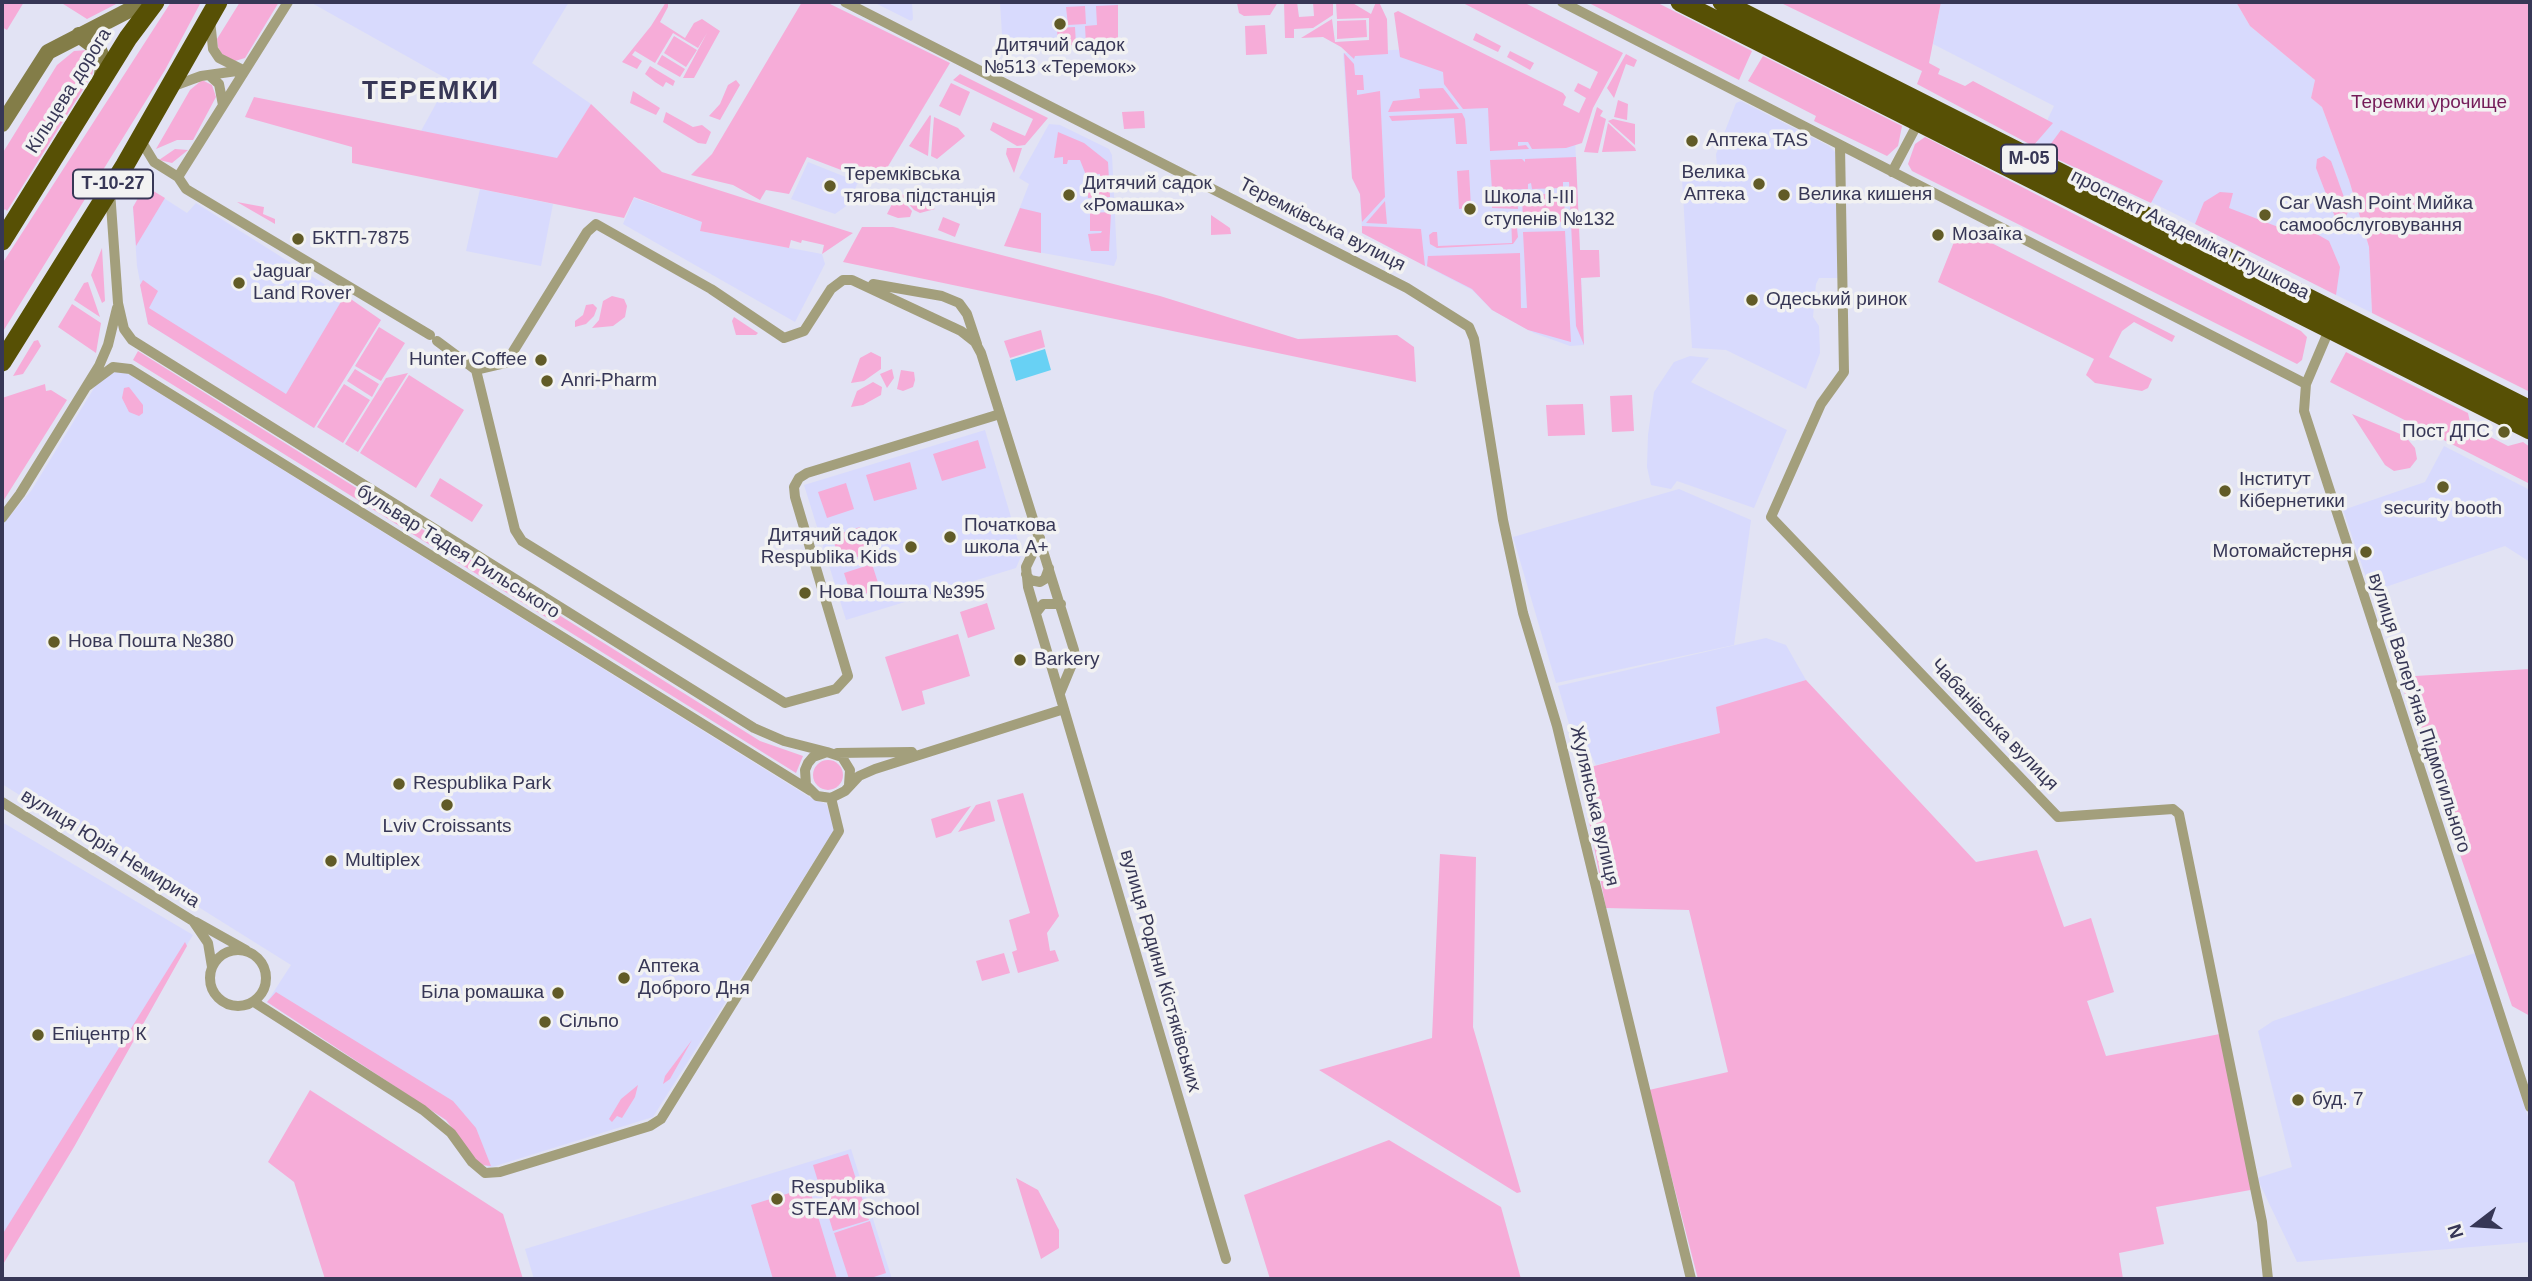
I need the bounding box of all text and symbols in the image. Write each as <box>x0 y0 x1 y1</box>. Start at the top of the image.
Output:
marker: Дитячий садок №513 «Теремок» <box>1052 16 1068 32</box>
street label: Кільцева дорога <box>21 24 117 158</box>
place label: Дитячий садок №513 «Теремок» <box>984 35 1136 79</box>
district label: ТЕРЕМКИ <box>363 76 499 108</box>
park label: Теремки урочище <box>2351 92 2507 114</box>
place label: Аптека TAS <box>1706 130 1808 152</box>
marker: Аптека TAS <box>1684 133 1700 149</box>
road number: М-05 <box>2001 144 2057 174</box>
place label: Велика Аптека <box>1681 162 1745 206</box>
place label: Теремківська тягова підстанція <box>844 164 996 208</box>
street label: проспект Академіка Глушкова <box>2067 165 2313 305</box>
road number: Т-10-27 <box>73 169 153 198</box>
place label: Дитячий садок «Ромашка» <box>1083 173 1212 217</box>
street label: Теремківська вулиця <box>1235 173 1409 277</box>
marker: Велика Аптека <box>1751 176 1767 192</box>
marker: Теремківська тягова підстанція <box>822 178 838 194</box>
place label: Велика кишеня <box>1798 184 1932 206</box>
marker: Дитячий садок «Ромашка» <box>1061 187 1077 203</box>
place label: Школа І-ІІІ ступенів №132 <box>1484 187 1615 231</box>
marker: Велика кишеня <box>1776 187 1792 203</box>
place label: Car Wash Point Мийка самообслуговування <box>2279 193 2473 237</box>
marker: Школа І-ІІІ ступенів №132 <box>1462 201 1478 217</box>
marker: Car Wash Point Мийка самообслуговування <box>2257 207 2273 223</box>
place label: Мозаїка <box>1952 224 2022 246</box>
marker: Мозаїка <box>1930 227 1946 243</box>
place label: БКТП-7875 <box>312 228 409 250</box>
marker: БКТП-7875 <box>290 231 306 247</box>
place label: Jaguar Land Rover <box>253 261 351 305</box>
marker: Jaguar Land Rover <box>231 275 247 291</box>
place label: Одеський ринок <box>1766 289 1907 311</box>
marker: Одеський ринок <box>1744 292 1760 308</box>
place label: Hunter Coffee <box>409 349 527 371</box>
marker: Hunter Coffee <box>533 352 549 368</box>
place label: Anri-Pharm <box>561 370 657 392</box>
marker: Anri-Pharm <box>539 373 555 389</box>
place label: Пост ДПС <box>2402 421 2490 443</box>
marker: Пост ДПС <box>2496 424 2512 440</box>
place label: Інститут Кібернетики <box>2239 469 2345 513</box>
marker: security booth <box>2435 479 2451 495</box>
street label: бульвар Тадея Рильського <box>352 480 564 624</box>
marker: Інститут Кібернетики <box>2217 483 2233 499</box>
place label: security booth <box>2384 498 2502 520</box>
place label: Початкова школа А+ <box>964 515 1056 559</box>
place label: Дитячий садок Respublika Kids <box>761 525 897 569</box>
marker: Початкова школа А+ <box>942 529 958 545</box>
marker: Дитячий садок Respublika Kids <box>903 539 919 555</box>
place label: Мотомайстерня <box>2213 541 2352 563</box>
marker: Мотомайстерня <box>2358 544 2374 560</box>
street label: вулиця Валерʼяна Підмогильного <box>2363 570 2475 856</box>
place label: Нова Пошта №395 <box>819 582 985 604</box>
marker: Нова Пошта №395 <box>797 585 813 601</box>
place label: Нова Пошта №380 <box>68 631 234 653</box>
marker: Нова Пошта №380 <box>46 634 62 650</box>
place label: Barkery <box>1034 649 1099 671</box>
marker: Barkery <box>1012 652 1028 668</box>
street label: Чабанівська вулиця <box>1925 654 2063 796</box>
street label: Жулянська вулиця <box>1564 724 1624 888</box>
place label: Respublika Park <box>413 773 551 795</box>
marker: Respublika Park <box>391 776 407 792</box>
street label: вулиця Юрія Немирича <box>17 785 203 913</box>
marker: Lviv Croissants <box>439 797 455 813</box>
place label: Lviv Croissants <box>383 816 511 838</box>
street label: вулиця Родини Кістяківських <box>1114 847 1206 1095</box>
place label: Multiplex <box>345 850 420 872</box>
marker: Multiplex <box>323 853 339 869</box>
place label: Аптека Доброго Дня <box>638 956 750 1000</box>
marker: Аптека Доброго Дня <box>616 970 632 986</box>
place label: Біла ромашка <box>421 982 544 1004</box>
marker: Біла ромашка <box>550 985 566 1001</box>
place label: Сільпо <box>559 1011 619 1033</box>
marker: Сільпо <box>537 1014 553 1030</box>
place label: Епіцентр К <box>52 1024 147 1046</box>
marker: Епіцентр К <box>30 1027 46 1043</box>
place label: буд. 7 <box>2312 1089 2364 1111</box>
marker: буд. 7 <box>2290 1092 2306 1108</box>
place label: Respublika STEAM School <box>791 1177 920 1221</box>
north arrow <box>2441 1190 2511 1260</box>
marker: Respublika STEAM School <box>769 1191 785 1207</box>
text: N <box>2443 1222 2467 1241</box>

